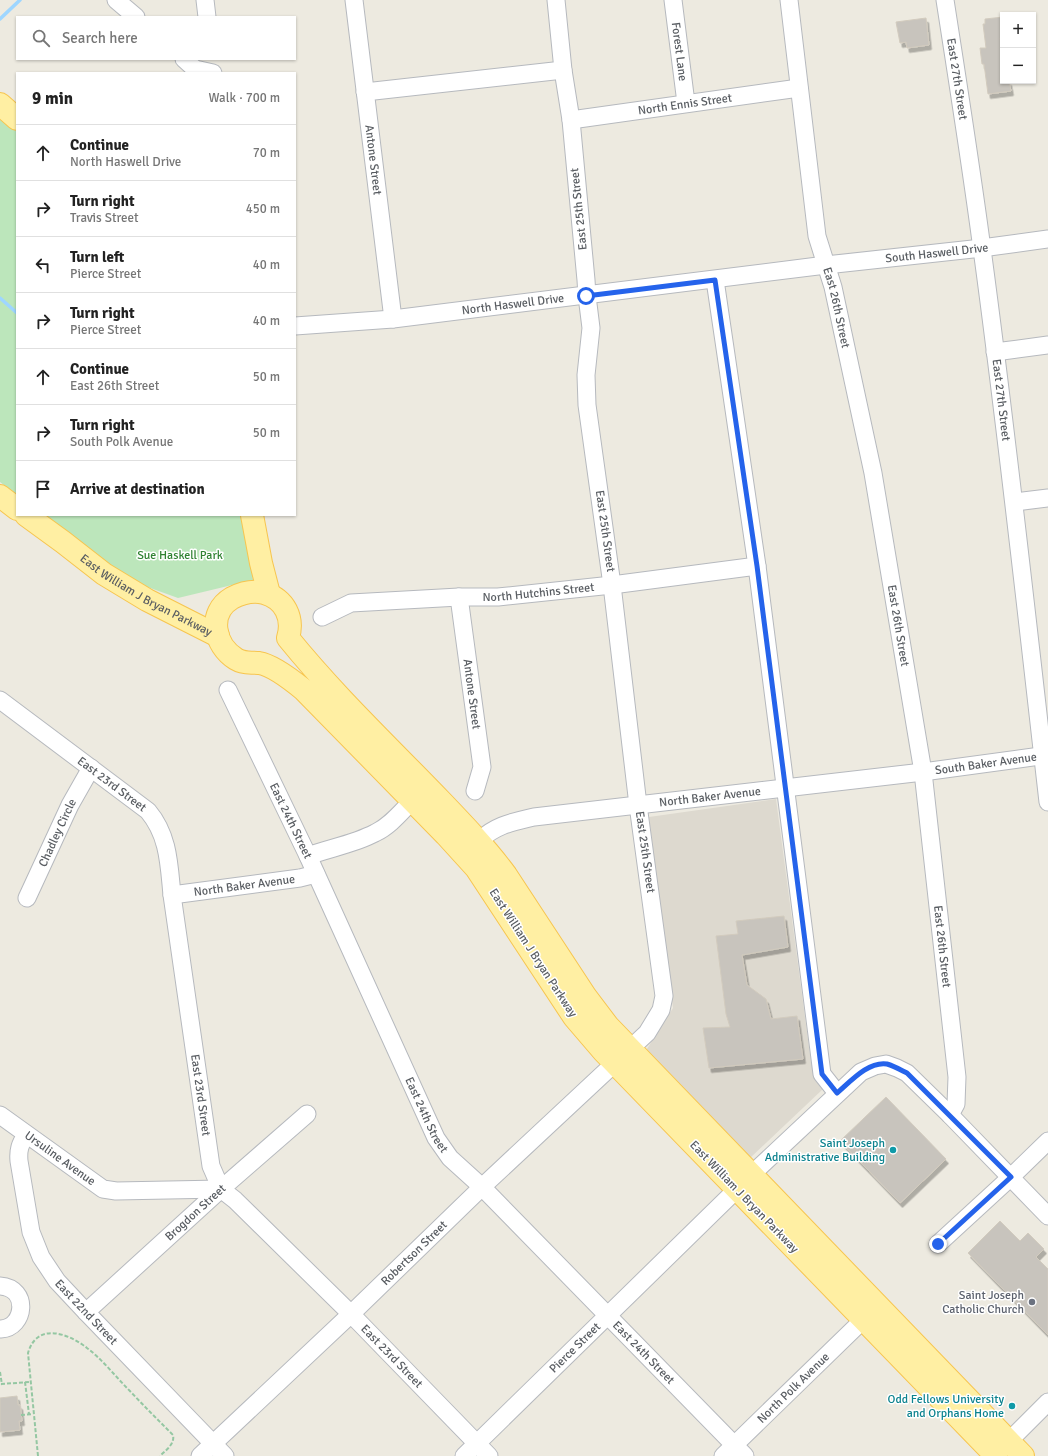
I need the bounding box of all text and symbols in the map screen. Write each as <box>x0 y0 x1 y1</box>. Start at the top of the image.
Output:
map controls <box>1000 12 1036 84</box>
button: + <box>1000 12 1036 48</box>
search box <box>16 16 296 60</box>
street label: Forest Lane <box>668 21 691 82</box>
icon: search <box>30 27 52 49</box>
text: Search here <box>62 29 138 47</box>
street label: East 27th Street <box>944 37 971 121</box>
button: − <box>1000 48 1036 84</box>
text: 9 min <box>32 88 73 109</box>
text: Walk · 700 m <box>209 90 280 106</box>
street label: North Ennis Street <box>637 90 733 118</box>
street label: Antone Street <box>362 124 385 196</box>
text: Continue <box>70 136 129 154</box>
icon: ahead <box>32 142 54 164</box>
text: 70 m <box>253 145 280 161</box>
text: North Haswell Drive <box>70 154 181 170</box>
street label: East 25th Street <box>567 167 591 251</box>
text: Turn right <box>70 192 135 210</box>
icon: right <box>32 198 54 220</box>
text: 450 m <box>246 201 280 217</box>
text: Travis Street <box>70 210 139 226</box>
street label: South Haswell Drive <box>885 240 989 266</box>
text: Turn left <box>70 248 124 266</box>
icon: left <box>32 254 54 276</box>
text: 40 m <box>253 257 280 273</box>
street label: East 26th Street <box>820 265 853 349</box>
text: Pierce Street <box>70 266 141 282</box>
route start <box>577 287 595 305</box>
street label: North Haswell Drive <box>461 290 565 318</box>
text: Turn right <box>70 304 135 322</box>
icon: right <box>32 310 54 332</box>
text: 40 m <box>253 313 280 329</box>
text: Pierce Street <box>70 322 141 338</box>
street label: East 27th Street <box>989 358 1014 442</box>
text: Continue <box>70 360 129 378</box>
icon: ahead <box>32 366 54 388</box>
text: 50 m <box>253 369 280 385</box>
text: East 26th Street <box>70 378 159 394</box>
text: Turn right <box>70 416 135 434</box>
icon: right <box>32 422 54 444</box>
text: 50 m <box>253 425 280 441</box>
text: South Polk Avenue <box>70 434 173 450</box>
icon: arrive <box>32 478 54 500</box>
text: Arrive at destination <box>70 480 205 498</box>
street label: East 25th Street <box>592 489 618 573</box>
park label: Sue Haskell Park <box>137 548 223 563</box>
street label: East William J Bryan Parkway <box>77 551 215 640</box>
street label: North Hutchins Street <box>482 579 595 605</box>
street label: East 26th Street <box>884 584 913 667</box>
street label: Antone Street <box>460 658 484 730</box>
street label: South Baker Avenue <box>934 749 1038 778</box>
street label: East 23rd Street <box>74 753 150 815</box>
street label: East 24th Street <box>266 780 316 861</box>
street label: North Baker Avenue <box>658 783 762 810</box>
street label: Chadley Circle <box>35 796 80 869</box>
street label: East 25th Street <box>632 810 658 894</box>
street label: North Baker Avenue <box>193 871 296 900</box>
street label: East William J Bryan Parkway <box>486 886 580 1020</box>
street label: East 26th Street <box>930 905 954 988</box>
street label: East 23rd Street <box>187 1053 214 1137</box>
street label: East 24th Street <box>402 1075 452 1156</box>
street label: Ursuline Avenue <box>22 1128 99 1189</box>
place label: Saint Joseph Administrative Building <box>765 1136 885 1165</box>
street label: East William J Bryan Parkway <box>686 1138 802 1257</box>
marker: Saint Joseph Administrative Building <box>888 1145 898 1155</box>
street label: Brogdon Street <box>162 1181 229 1244</box>
street label: Robertson Street <box>378 1217 450 1288</box>
route end <box>929 1235 947 1253</box>
street label: East 22nd Street <box>52 1276 121 1348</box>
place label: Saint Joseph Catholic Church <box>942 1288 1024 1317</box>
marker: Saint Joseph Catholic Church <box>1027 1297 1037 1307</box>
street label: East 24th Street <box>610 1318 678 1387</box>
street label: Pierce Street <box>546 1319 604 1376</box>
street label: East 23rd Street <box>358 1321 426 1391</box>
street label: North Polk Avenue <box>754 1349 833 1426</box>
place label: Odd Fellows University and Orphans Home <box>888 1392 1004 1421</box>
marker: Odd Fellows University and Orphans Home <box>1007 1401 1017 1411</box>

